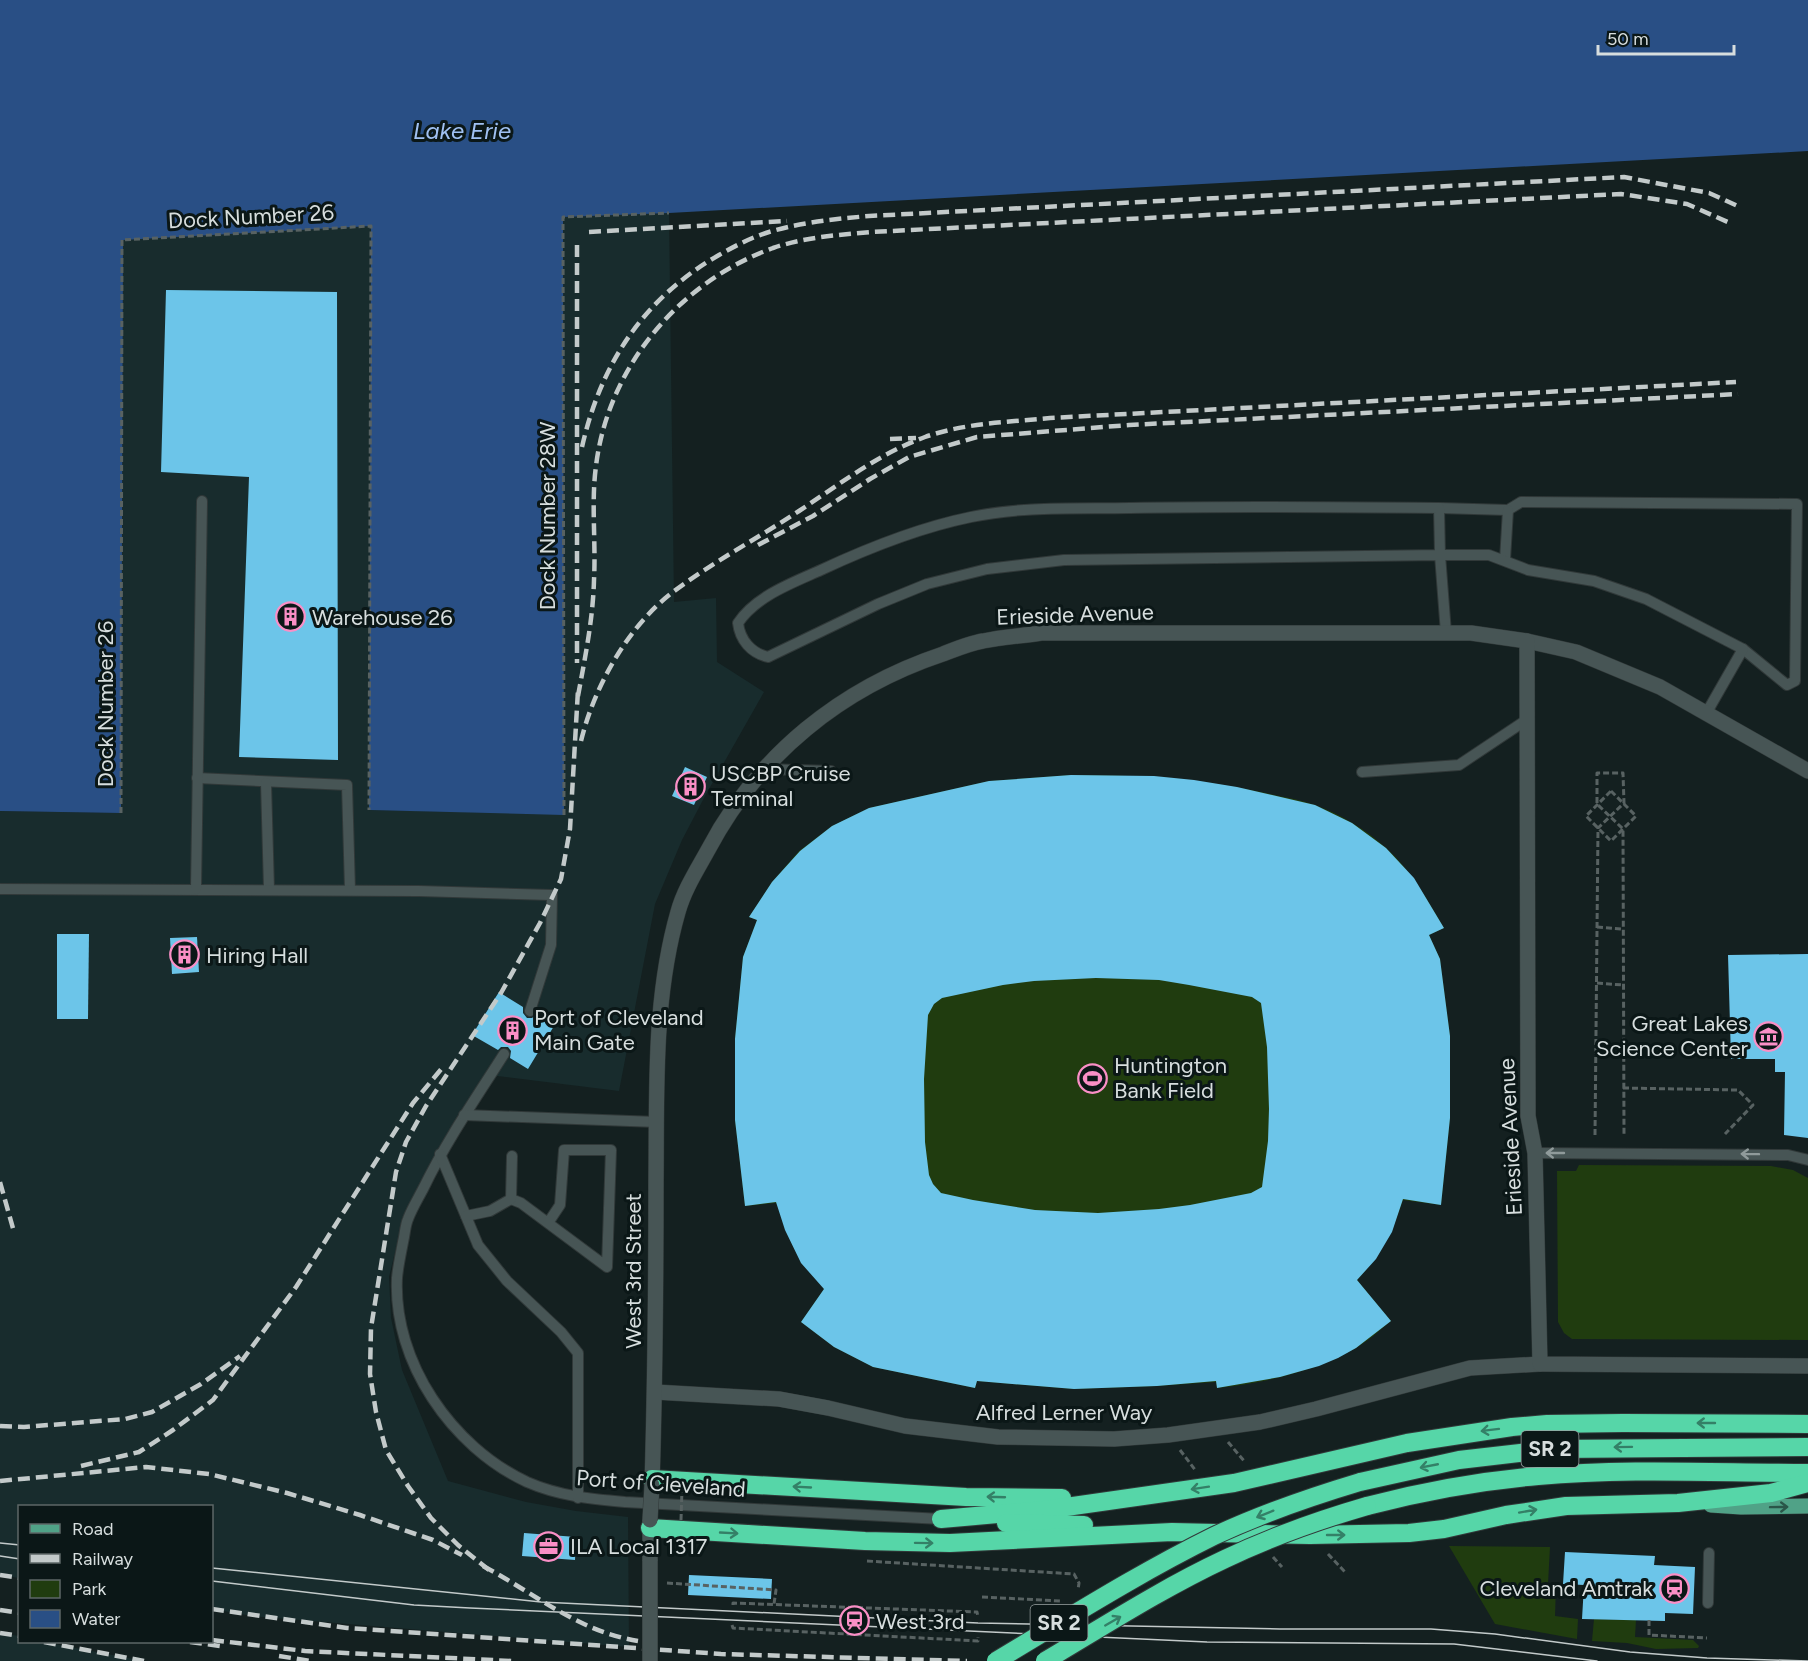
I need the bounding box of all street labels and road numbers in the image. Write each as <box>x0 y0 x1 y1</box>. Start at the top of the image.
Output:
street label: Dock Number 26 <box>167 199 335 234</box>
street label: Dock Number 28W <box>534 422 561 610</box>
street label: Erieside Avenue <box>996 598 1154 631</box>
street label: Dock Number 26 <box>92 621 119 787</box>
street label: Erieside Avenue <box>1493 1058 1528 1216</box>
street label: West 3rd Street <box>620 1193 647 1349</box>
street label: Alfred Lerner Way <box>976 1399 1153 1426</box>
road number: SR 2 <box>1522 1431 1578 1467</box>
street label: Port of Cleveland <box>575 1464 747 1503</box>
road number: SR 2 <box>1030 1605 1088 1641</box>

